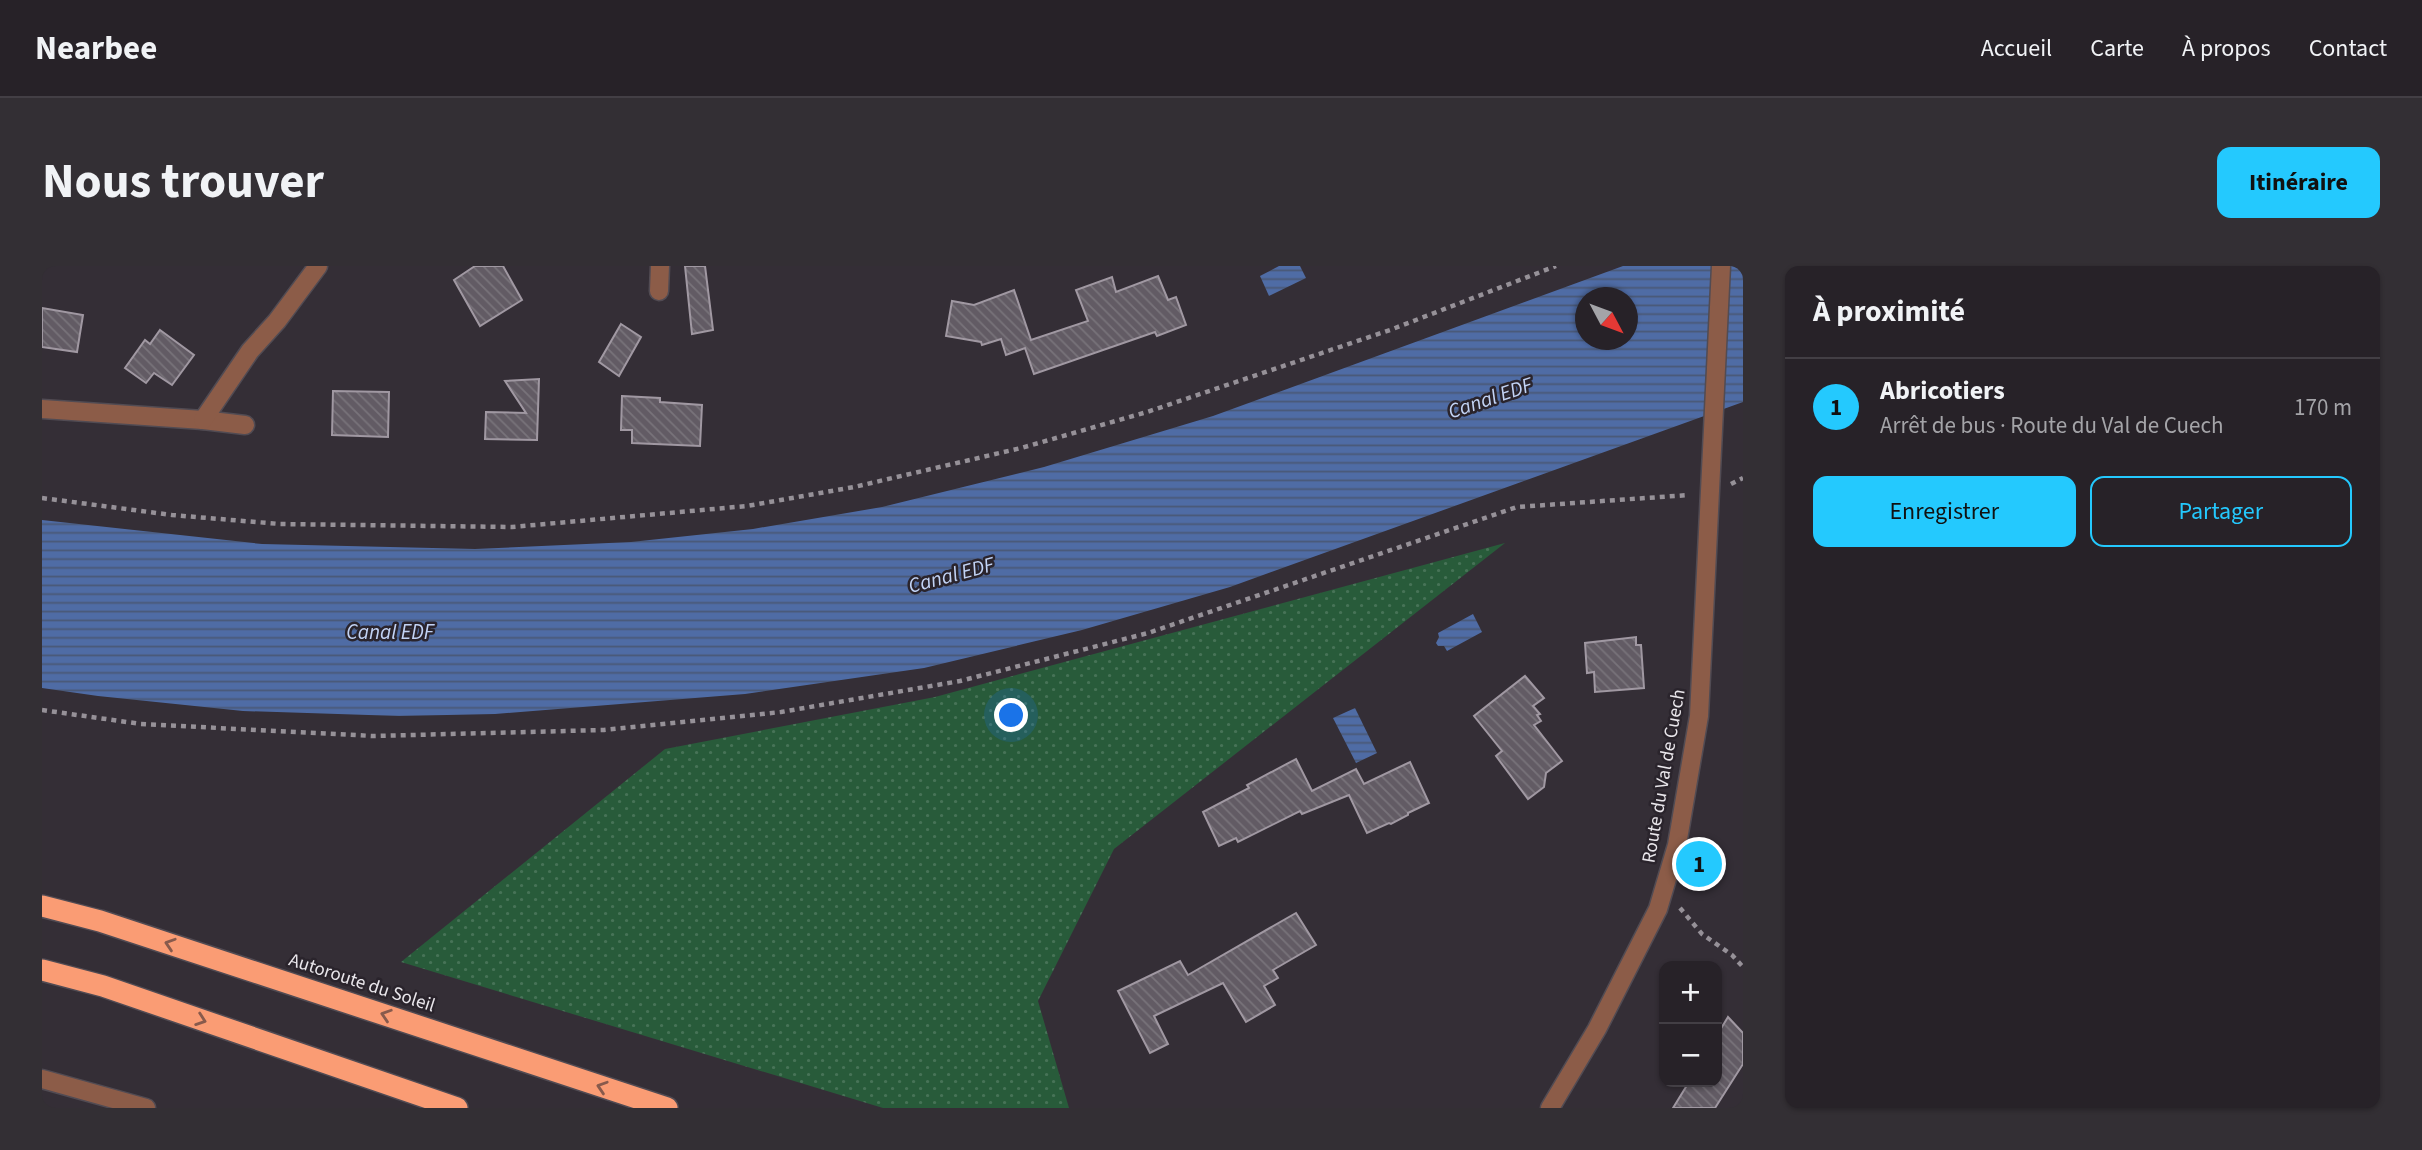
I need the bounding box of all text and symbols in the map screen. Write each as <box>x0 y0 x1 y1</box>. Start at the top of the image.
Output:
text: Nearbee <box>35 25 157 72</box>
text: Accueil <box>1981 31 2052 66</box>
text: Carte <box>2090 31 2144 66</box>
text: À propos <box>2182 31 2271 66</box>
text: Contact <box>2309 31 2387 66</box>
text: Nous trouver <box>42 147 324 217</box>
button: Itinéraire <box>2217 147 2380 218</box>
north arrow <box>1575 287 1638 350</box>
text: À proximité <box>1813 290 1965 333</box>
water label: Canal EDF <box>1444 369 1538 426</box>
text: Abricotiers <box>1880 372 2005 409</box>
text: 1 <box>1830 391 1842 424</box>
text: 170 m <box>2294 391 2352 424</box>
text: Arrêt de bus · Route du Val de Cuech <box>1880 409 2224 442</box>
button: Enregistrer <box>1813 476 2076 547</box>
button: Partager <box>2090 476 2352 547</box>
water label: Canal EDF <box>905 549 999 601</box>
water label: Canal EDF <box>346 617 436 647</box>
street label: Route du Val de Cuech <box>1635 687 1693 865</box>
your location <box>994 698 1028 732</box>
pin: 1 <box>1676 838 1722 890</box>
one-way arrow <box>164 938 177 952</box>
street label: Autoroute du Soleil <box>285 947 439 1019</box>
map controls <box>1659 961 1722 1087</box>
button: + <box>1659 961 1722 1024</box>
one-way arrow <box>380 1009 393 1023</box>
one-way arrow <box>194 1012 206 1026</box>
button: − <box>1659 1024 1722 1087</box>
one-way arrow <box>596 1080 608 1095</box>

